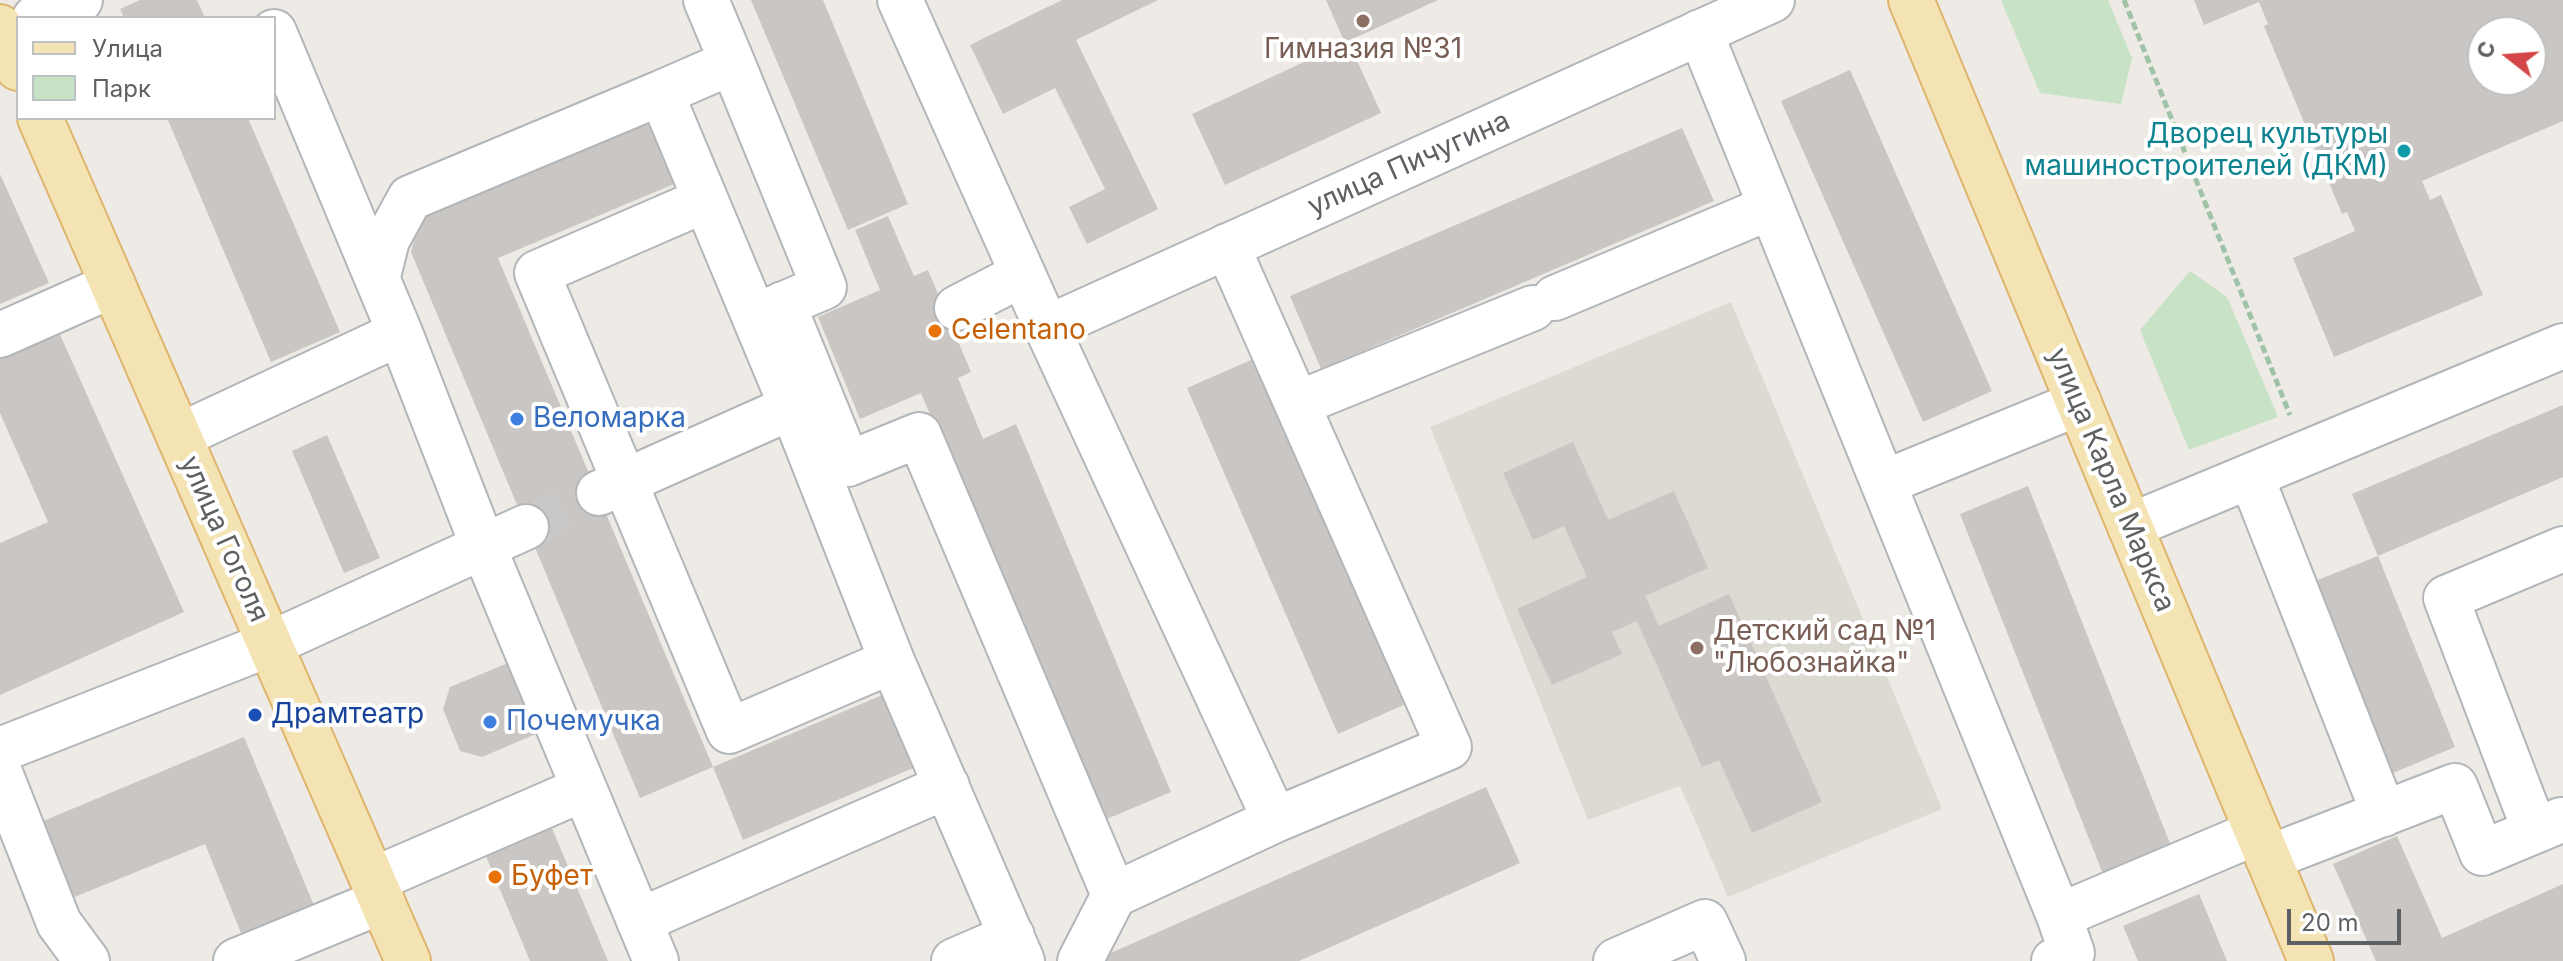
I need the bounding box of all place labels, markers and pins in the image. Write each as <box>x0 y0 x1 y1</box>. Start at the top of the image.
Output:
marker: Гимназия №31 <box>1354 12 1372 30</box>
place label: Гимназия №31 <box>1264 33 1462 67</box>
place label: Дворец культуры машиностроителей (ДКМ) <box>2025 118 2388 184</box>
marker: Дворец культуры машиностроителей (ДКМ) <box>2395 142 2413 160</box>
place label: Celentano <box>951 314 1086 348</box>
marker: Celentano <box>926 322 944 340</box>
place label: Веломарка <box>533 402 686 436</box>
marker: Веломарка <box>508 410 526 428</box>
place label: Детский cад №1 "Любознайка" <box>1713 615 1936 681</box>
marker: Детский cад №1 "Любознайка" <box>1688 639 1706 657</box>
place label: Драмтеатр <box>271 698 424 732</box>
place label: Почемучка <box>506 705 661 739</box>
marker: Драмтеатр <box>246 706 264 724</box>
marker: Почемучка <box>481 713 499 731</box>
place label: Буфет <box>511 860 593 894</box>
marker: Буфет <box>486 868 504 886</box>

